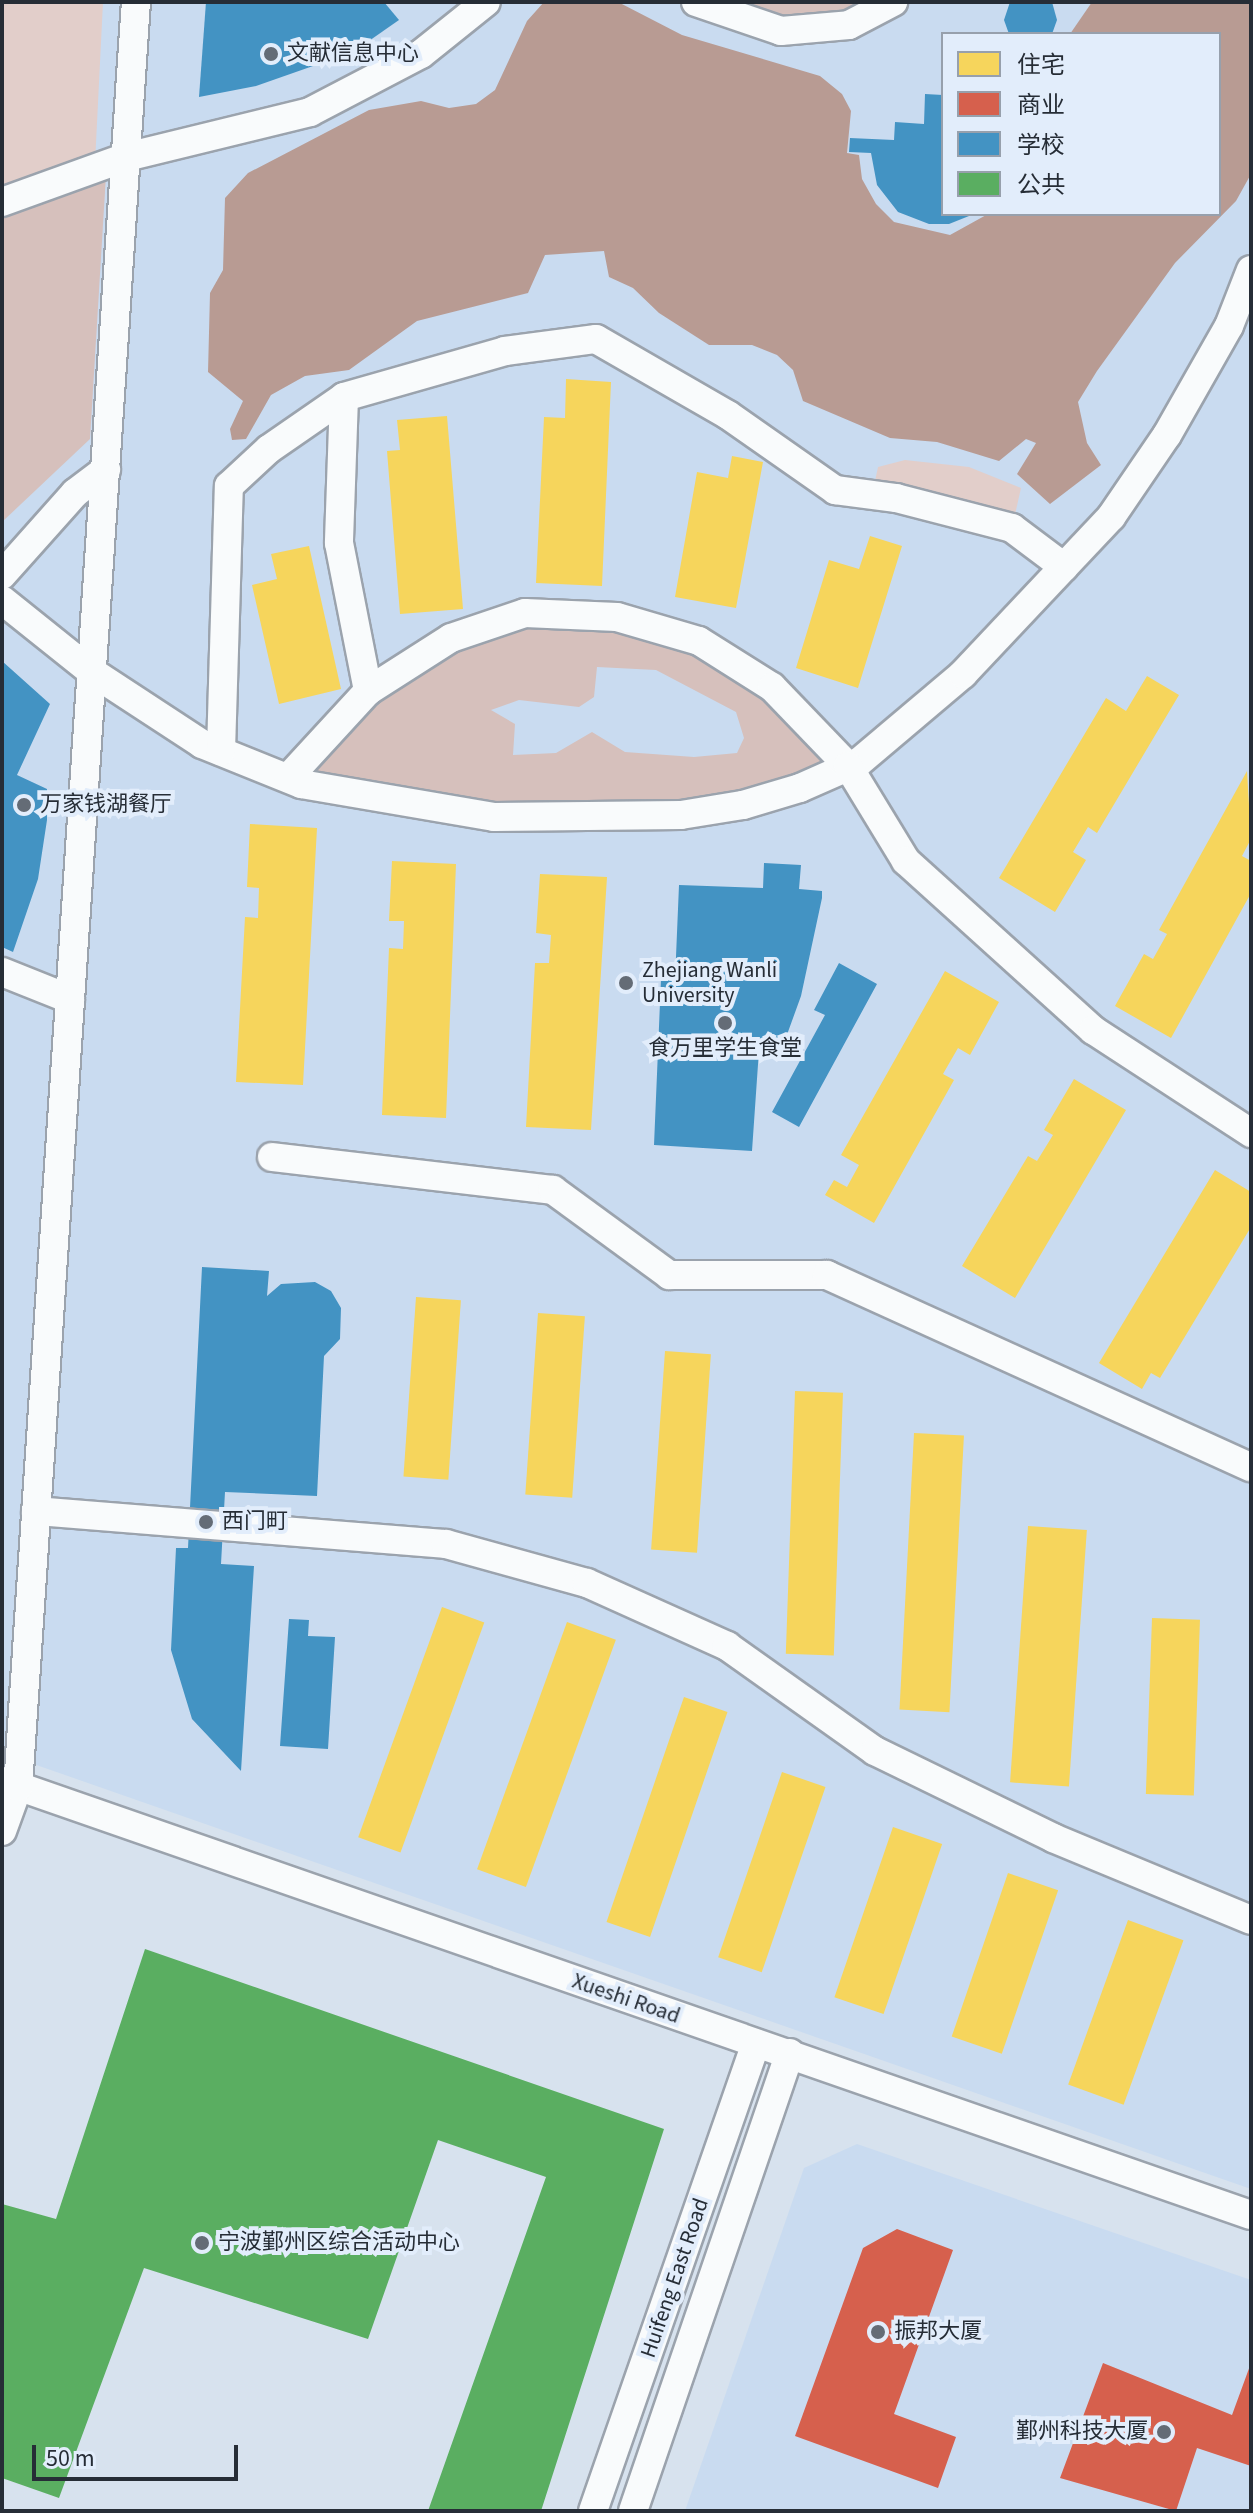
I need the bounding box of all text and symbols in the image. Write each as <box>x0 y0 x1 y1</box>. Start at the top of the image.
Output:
legend <box>941 32 1221 216</box>
place label: 文献信息中心 <box>287 41 419 67</box>
marker: 文献信息中心 <box>262 45 280 63</box>
text: 住宅 <box>1017 48 1065 83</box>
text: 商业 <box>1017 88 1065 123</box>
text: 学校 <box>1017 128 1065 163</box>
text: 公共 <box>1017 168 1065 203</box>
place label: 万家钱湖餐厅 <box>40 792 172 818</box>
marker: 万家钱湖餐厅 <box>15 796 33 814</box>
place label: Zhejiang Wanli University <box>642 957 777 1008</box>
marker: Zhejiang Wanli University <box>617 974 635 992</box>
marker: 食万里学生食堂 <box>716 1014 734 1032</box>
place label: 食万里学生食堂 <box>648 1036 802 1062</box>
place label: 西门町 <box>222 1509 288 1535</box>
marker: 西门町 <box>197 1513 215 1531</box>
street label: Xueshi Road <box>569 1968 683 2030</box>
street label: Huifeng East Road <box>635 2195 715 2361</box>
place label: 宁波鄞州区综合活动中心 <box>218 2230 460 2256</box>
marker: 宁波鄞州区综合活动中心 <box>193 2234 211 2252</box>
place label: 振邦大厦 <box>894 2319 982 2345</box>
marker: 振邦大厦 <box>869 2323 887 2341</box>
place label: 鄞州科技大厦 <box>1016 2419 1148 2445</box>
marker: 鄞州科技大厦 <box>1155 2423 1173 2441</box>
scale bar <box>36 2429 242 2479</box>
text: 50 m <box>46 2441 95 2476</box>

